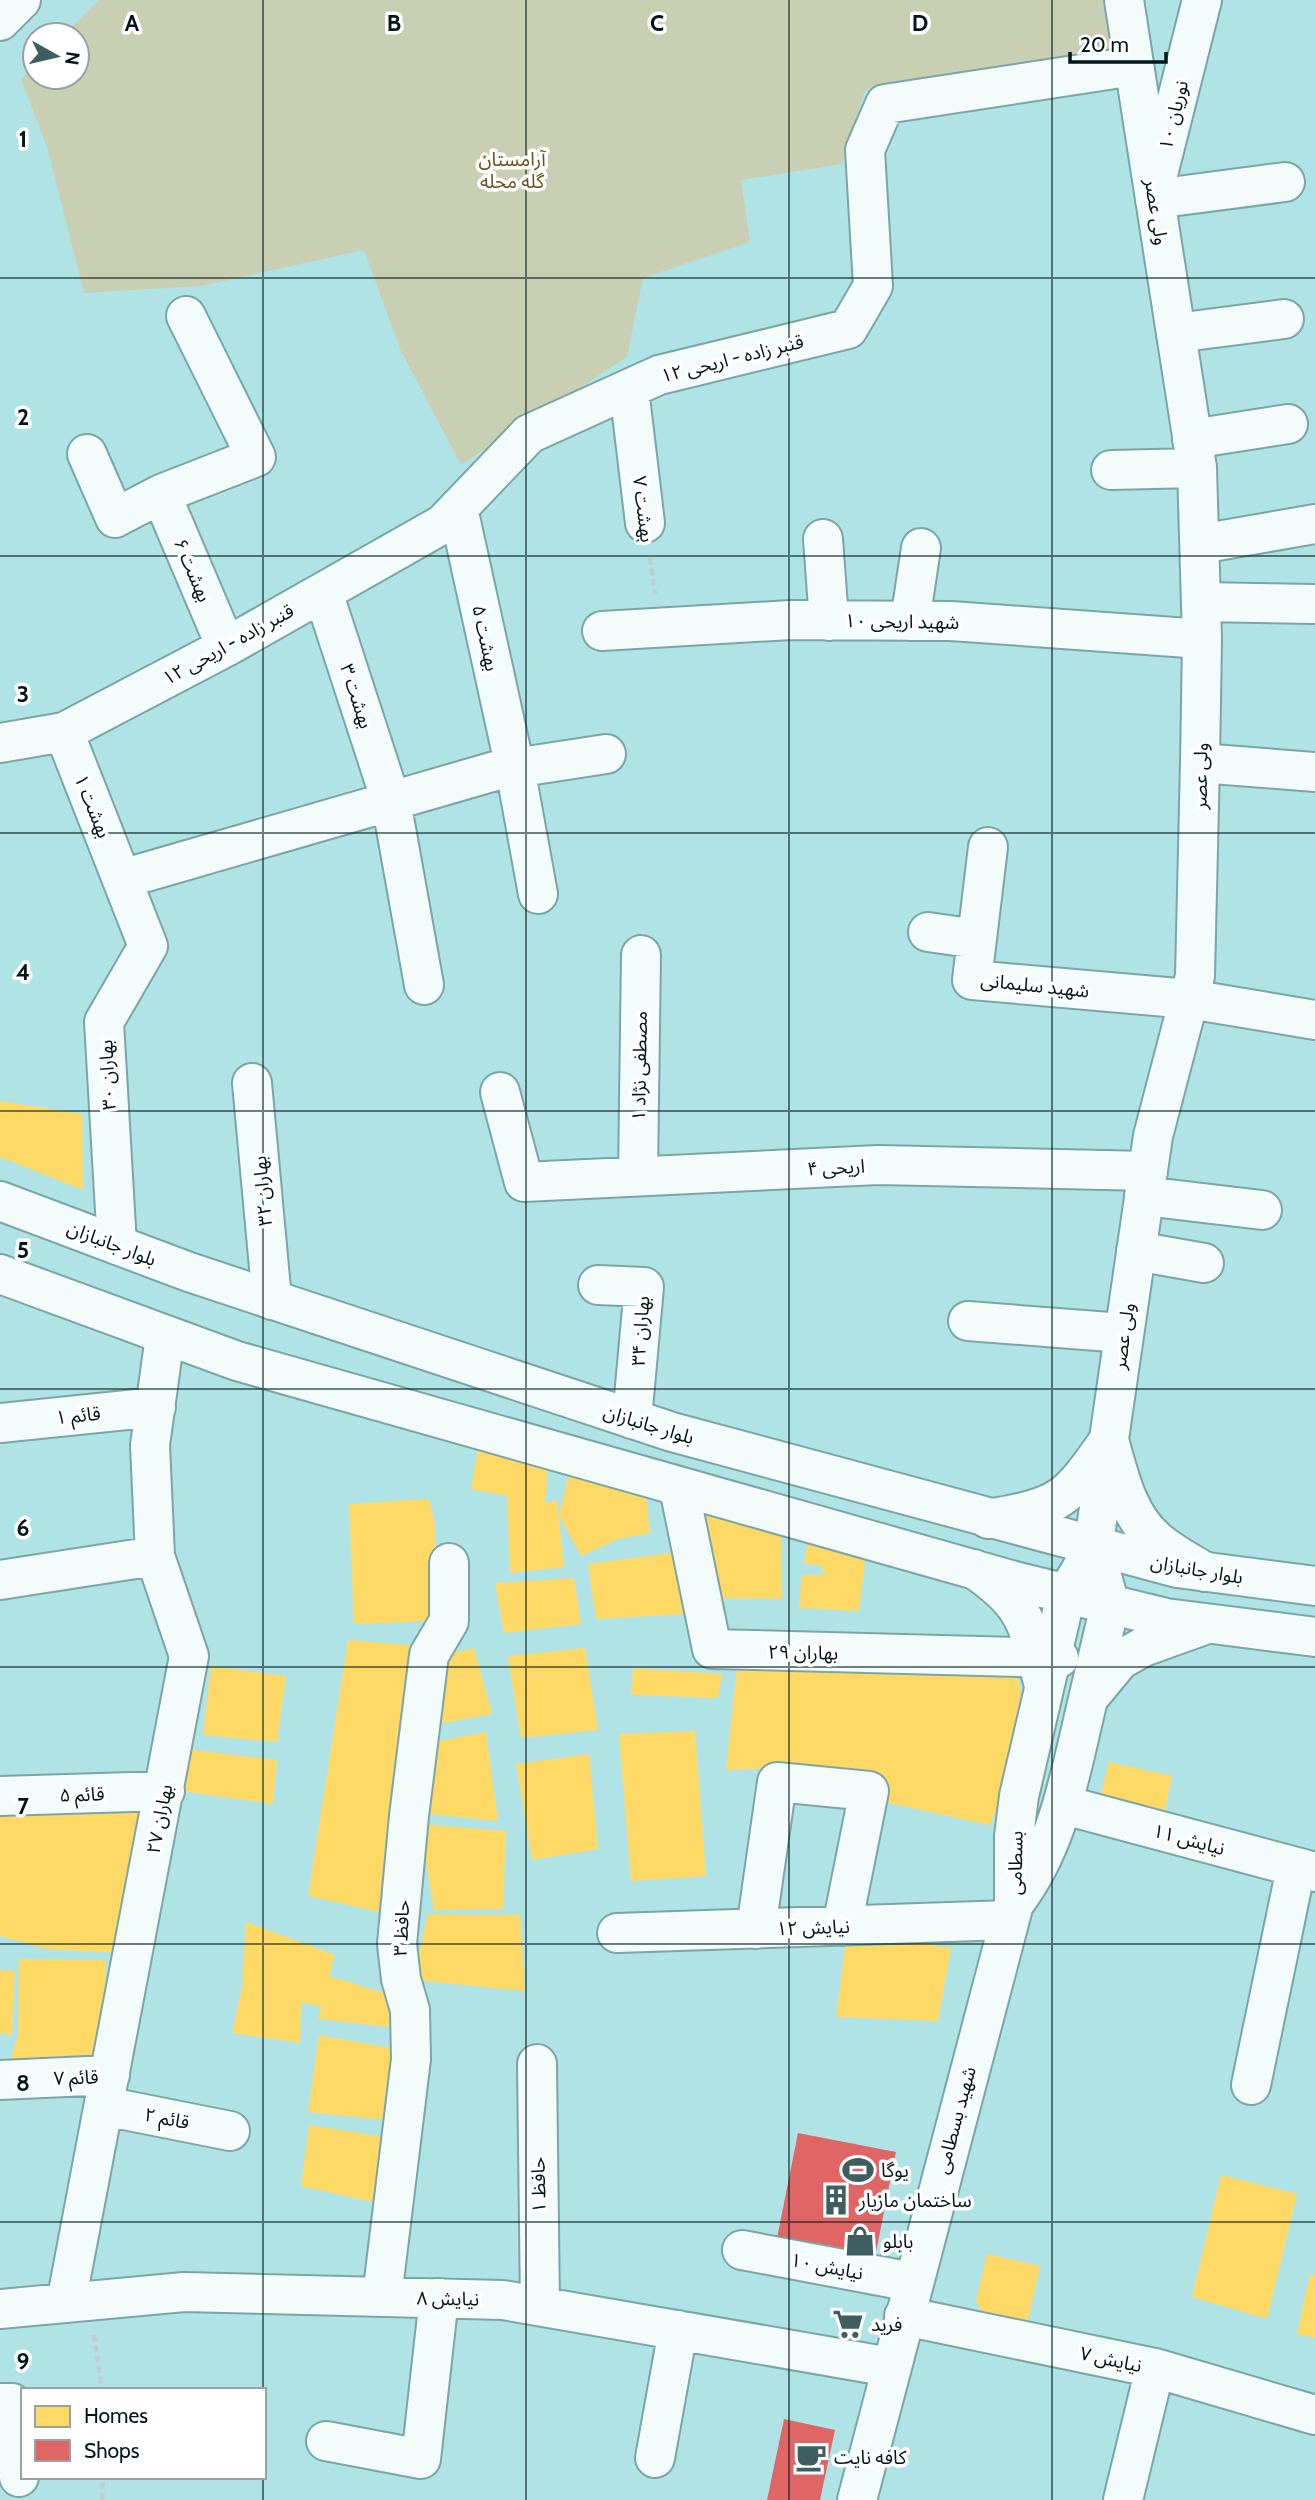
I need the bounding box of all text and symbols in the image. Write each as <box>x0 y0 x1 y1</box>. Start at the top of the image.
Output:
text: A <box>125 9 140 37</box>
text: B <box>387 9 401 37</box>
text: C <box>650 9 664 37</box>
text: D <box>912 9 928 37</box>
north arrow <box>21 21 91 91</box>
scale bar <box>1070 21 1166 65</box>
text: 20 m <box>1080 32 1129 57</box>
text: N <box>60 50 85 67</box>
street label: نوریان ۱۰ <box>1154 78 1193 152</box>
text: 1 <box>19 125 27 153</box>
park label: آرامستان گله محله <box>478 148 547 193</box>
street label: ولی عصر <box>1140 176 1173 247</box>
street label: قنبر زاده - اریحی ۱۲ <box>658 330 806 387</box>
text: 2 <box>17 403 29 431</box>
street label: بهشت ۷ <box>628 475 659 544</box>
street label: بهشت ۶ <box>169 535 216 605</box>
street label: قنبر زاده - اریحی ۱۲ <box>159 599 298 690</box>
street label: بهشت ۵ <box>467 603 504 673</box>
street label: شهید اریحی ۱۰ <box>844 609 960 634</box>
street label: بهشت ۳ <box>335 661 378 731</box>
text: 3 <box>17 680 29 708</box>
street label: ولی عصر <box>1188 742 1213 811</box>
street label: بهشت ۱ <box>69 771 116 841</box>
text: 4 <box>16 958 30 986</box>
street label: شهید سلیمانی <box>979 968 1090 1003</box>
street label: مصطفی نژاد ۱ <box>627 1011 652 1121</box>
street label: بهاران ۳۰ <box>94 1039 121 1111</box>
street label: بهاران ۳۲ <box>248 1155 277 1227</box>
street label: اریحی ۴ <box>807 1155 866 1180</box>
street label: بلوار جانبازان <box>64 1216 160 1271</box>
text: 5 <box>17 1236 29 1264</box>
street label: بهاران ۳۴ <box>627 1295 654 1367</box>
street label: ولی عصر <box>1107 1301 1140 1372</box>
street label: بلوار جانبازان <box>601 1400 697 1449</box>
street label: قائم ۱ <box>54 1402 102 1432</box>
text: 6 <box>17 1514 29 1542</box>
street label: بلوار جانبازان <box>1149 1550 1245 1589</box>
street label: بهاران ۲۹ <box>768 1640 838 1665</box>
street label: قائم ۵ <box>59 1782 105 1810</box>
street label: بهاران ۲۷ <box>141 1782 177 1856</box>
text: 7 <box>17 1792 29 1820</box>
street label: نیایش ۱۱ <box>1150 1819 1227 1860</box>
street label: بسطامی <box>1003 1831 1028 1895</box>
street label: حافظ ۳ <box>389 1899 414 1957</box>
street label: نیایش ۱۲ <box>776 1915 850 1940</box>
street label: شهید بسطامی <box>930 2064 981 2176</box>
street label: قائم ۷ <box>53 2065 99 2093</box>
text: 8 <box>16 2069 30 2097</box>
street label: قائم ۲ <box>142 2103 191 2137</box>
sports icon: یوگا <box>841 2153 875 2187</box>
street label: حافظ ۱ <box>527 2157 550 2213</box>
place label: یوگا <box>881 2159 909 2182</box>
building icon: ساختمان مازیار <box>819 2183 853 2217</box>
place label: ساختمان مازیار <box>858 2189 972 2212</box>
shop icon: بابلو <box>843 2224 877 2258</box>
place label: بابلو <box>883 2230 913 2253</box>
street label: نیایش ۱۰ <box>789 2248 865 2285</box>
street label: نیایش ۸ <box>416 2286 480 2311</box>
supermarket icon: فرید <box>831 2307 865 2341</box>
place label: فرید <box>871 2313 902 2336</box>
street label: نیایش ۷ <box>1078 2342 1144 2377</box>
text: 9 <box>17 2347 29 2375</box>
legend <box>21 2388 266 2479</box>
text: Homes <box>84 2403 148 2428</box>
text: Shops <box>84 2438 140 2463</box>
cafe icon: کافه نایت <box>794 2440 828 2474</box>
place label: کافه نایت <box>834 2446 908 2469</box>

